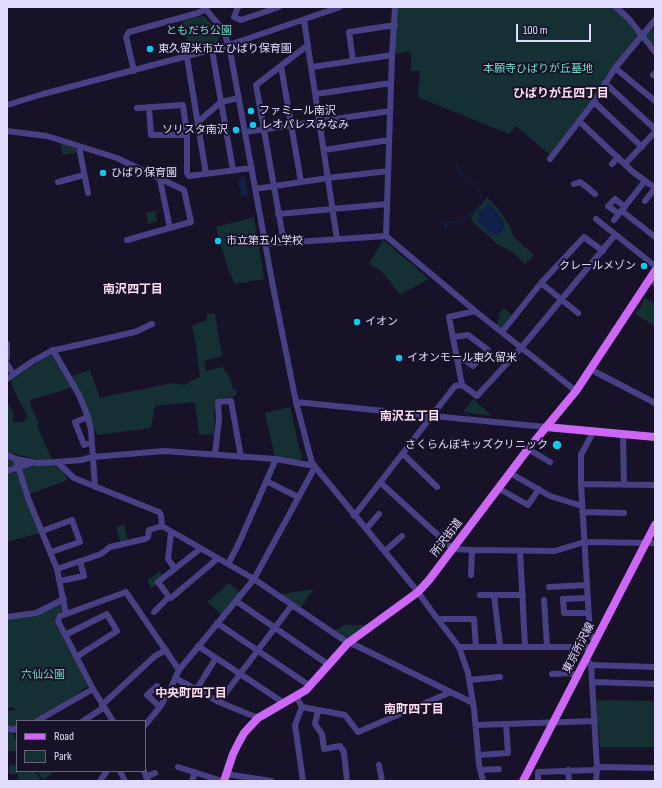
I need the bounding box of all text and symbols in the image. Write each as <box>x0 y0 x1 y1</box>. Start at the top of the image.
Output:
scale bar <box>518 16 593 42</box>
text: 100 m <box>523 23 548 38</box>
park label: ともだち公園 <box>166 24 232 38</box>
place label: 東久留米市立 ひばり保育園 <box>158 42 292 56</box>
marker: 東久留米市立 ひばり保育園 <box>145 44 155 54</box>
park label: 本願寺ひばりが丘墓地 <box>483 62 593 76</box>
district label: ひばりが丘四丁目 <box>513 87 609 101</box>
place label: ファミール南沢 <box>259 104 336 118</box>
marker: ファミール南沢 <box>246 106 256 116</box>
place label: レオパレスみなみ <box>261 118 349 132</box>
marker: レオパレスみなみ <box>248 120 258 130</box>
place label: ソリスタ南沢 <box>162 123 228 137</box>
marker: ソリスタ南沢 <box>231 125 241 135</box>
place label: ひばり保育園 <box>111 166 177 180</box>
marker: ひばり保育園 <box>98 168 108 178</box>
place label: 市立第五小学校 <box>226 234 303 248</box>
marker: 市立第五小学校 <box>213 236 223 246</box>
place label: クレールメゾン <box>559 259 636 273</box>
marker: クレールメゾン <box>639 261 649 271</box>
district label: 南沢四丁目 <box>103 283 163 297</box>
place label: イオン <box>365 315 398 329</box>
marker: イオン <box>352 317 362 327</box>
place label: イオンモール東久留米 <box>407 351 517 365</box>
marker: イオンモール東久留米 <box>394 353 404 363</box>
district label: 南沢五丁目 <box>380 410 440 424</box>
place label: さくらんぼキッズクリニック <box>405 438 548 452</box>
marker: さくらんぼキッズクリニック <box>551 439 563 451</box>
street label: 所沢街道 <box>428 516 466 560</box>
street label: 東京所沢線 <box>561 621 597 675</box>
park label: 六仙公園 <box>21 668 65 682</box>
district label: 中央町四丁目 <box>155 687 227 701</box>
district label: 南町四丁目 <box>384 703 444 717</box>
legend <box>16 720 146 772</box>
text: Road <box>54 729 74 744</box>
text: Park <box>54 749 72 764</box>

